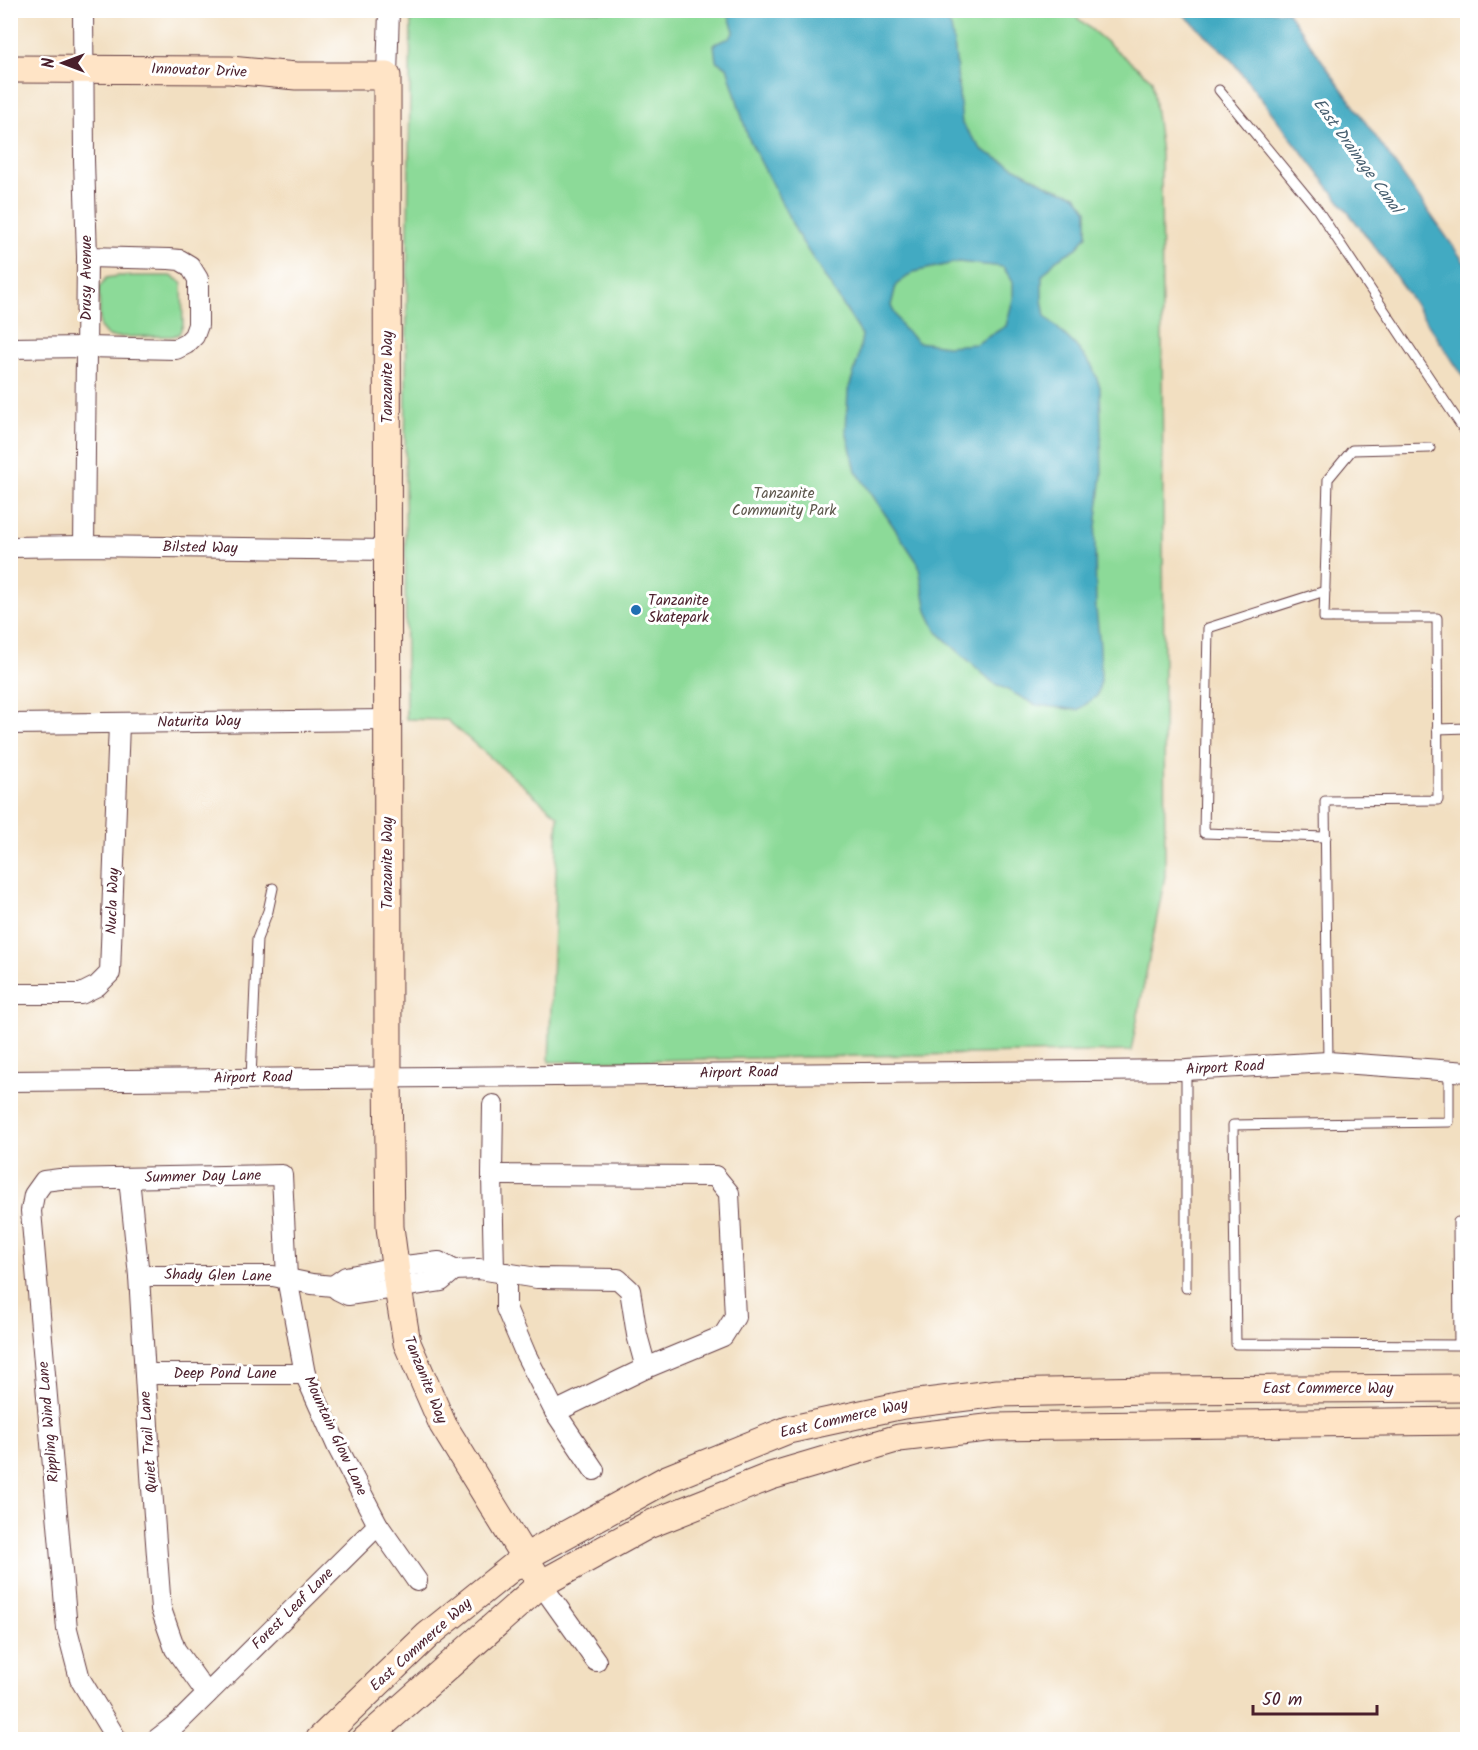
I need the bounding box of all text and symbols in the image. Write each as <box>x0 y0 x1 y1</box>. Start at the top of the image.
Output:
north arrow <box>33 33 93 93</box>
street label: Innovator Drive <box>151 57 247 85</box>
text: N <box>37 58 62 68</box>
water label: East Drainage Canal <box>1306 93 1409 221</box>
street label: Drusy Avenue <box>75 235 99 321</box>
street label: Tanzanite Way <box>376 330 400 423</box>
park label: Tanzanite Community Park <box>732 482 837 523</box>
street label: Bilsted Way <box>162 535 239 561</box>
place label: Tanzanite Skatepark <box>648 589 710 630</box>
marker: Tanzanite Skatepark <box>629 603 643 617</box>
street label: Naturita Way <box>157 709 242 735</box>
street label: Tanzanite Way <box>376 816 400 909</box>
street label: Nucla Way <box>100 866 126 935</box>
street label: Airport Road <box>1185 1054 1265 1082</box>
street label: Airport Road <box>700 1060 779 1086</box>
street label: Airport Road <box>214 1065 293 1091</box>
street label: Summer Day Lane <box>145 1164 262 1190</box>
street label: Shady Glen Lane <box>164 1263 272 1289</box>
street label: Tanzanite Way <box>397 1333 454 1428</box>
street label: Rippling Wind Lane <box>32 1360 66 1484</box>
street label: Deep Pond Lane <box>174 1362 277 1386</box>
street label: Mountain Glow Lane <box>297 1372 373 1500</box>
street label: East Commerce Way <box>1263 1377 1394 1401</box>
street label: Quiet Trail Lane <box>133 1390 165 1494</box>
street label: East Commerce Way <box>778 1392 911 1445</box>
street label: Forest Leaf Lane <box>246 1562 340 1656</box>
street label: East Commerce Way <box>364 1592 478 1698</box>
scale bar <box>1253 1678 1378 1716</box>
text: 50 m <box>1262 1686 1302 1715</box>

